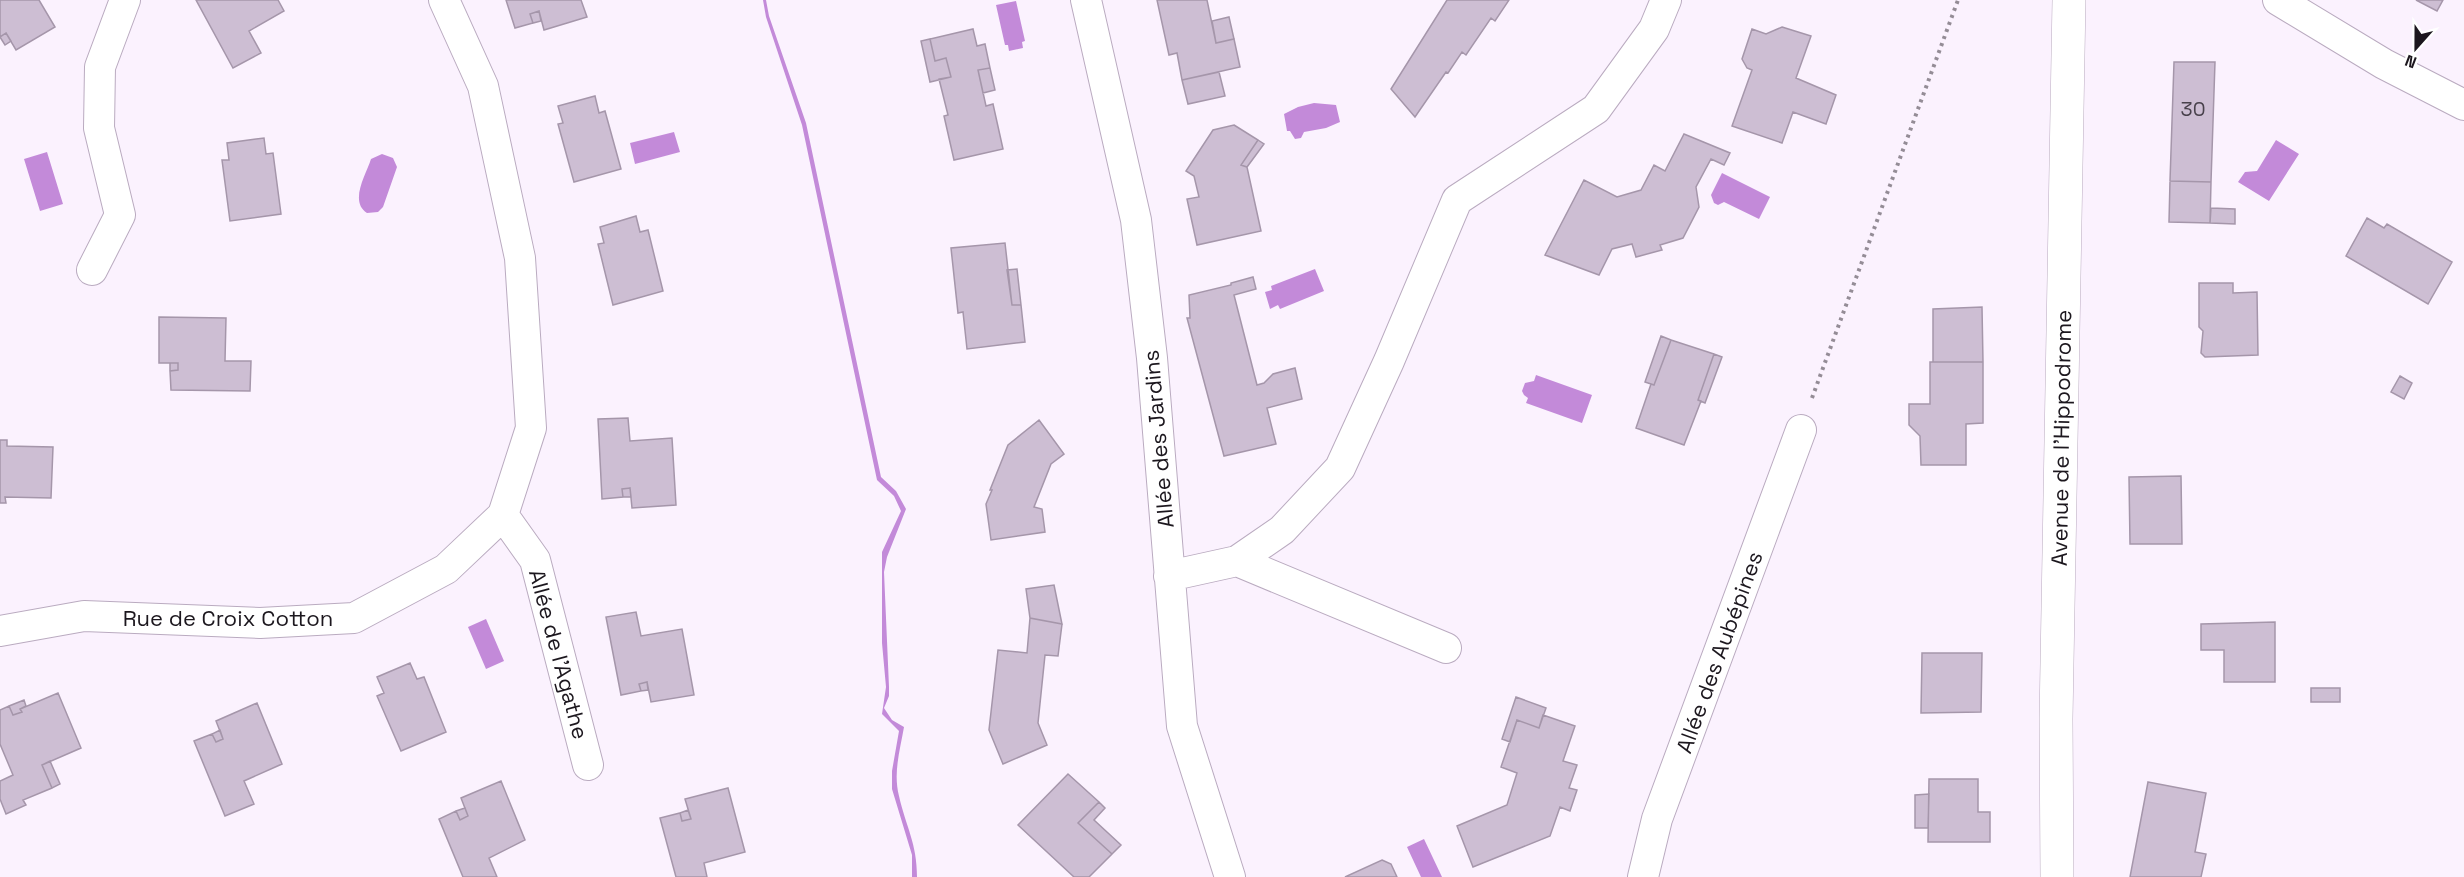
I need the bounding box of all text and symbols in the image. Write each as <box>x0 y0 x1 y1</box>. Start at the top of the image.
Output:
north arrow <box>2386 18 2446 78</box>
text: N <box>2402 50 2420 73</box>
house number: 30 <box>2181 96 2205 122</box>
street label: Avenue de l'Hippodrome <box>2045 310 2077 566</box>
street label: Allée des Jardins <box>1136 349 1180 529</box>
street label: Allée des Aubépines <box>1669 547 1769 757</box>
street label: Allée de l'Agathe <box>523 566 595 742</box>
street label: Rue de Croix Cotton <box>123 604 333 632</box>

